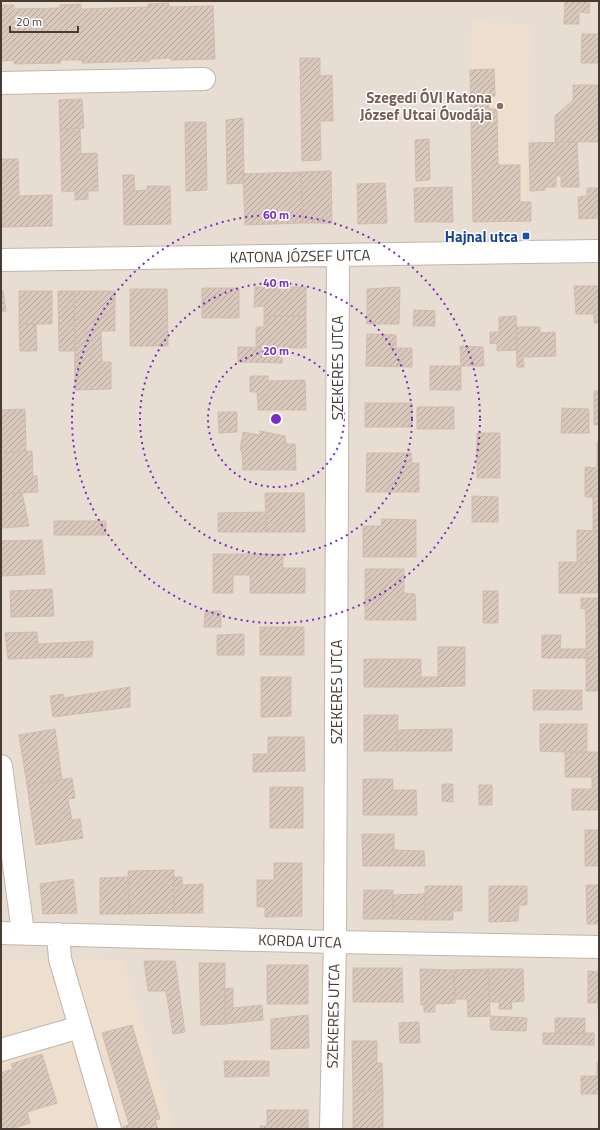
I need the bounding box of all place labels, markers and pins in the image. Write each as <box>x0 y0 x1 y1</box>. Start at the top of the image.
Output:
place label: Szegedi ÓVI Katona József Utcai Óvodája <box>360 86 492 126</box>
marker: Szegedi ÓVI Katona József Utcai Óvodája <box>495 101 505 111</box>
place label: Hajnal utca <box>445 225 518 248</box>
marker: Hajnal utca <box>521 231 531 241</box>
centre of rings <box>269 412 283 426</box>

